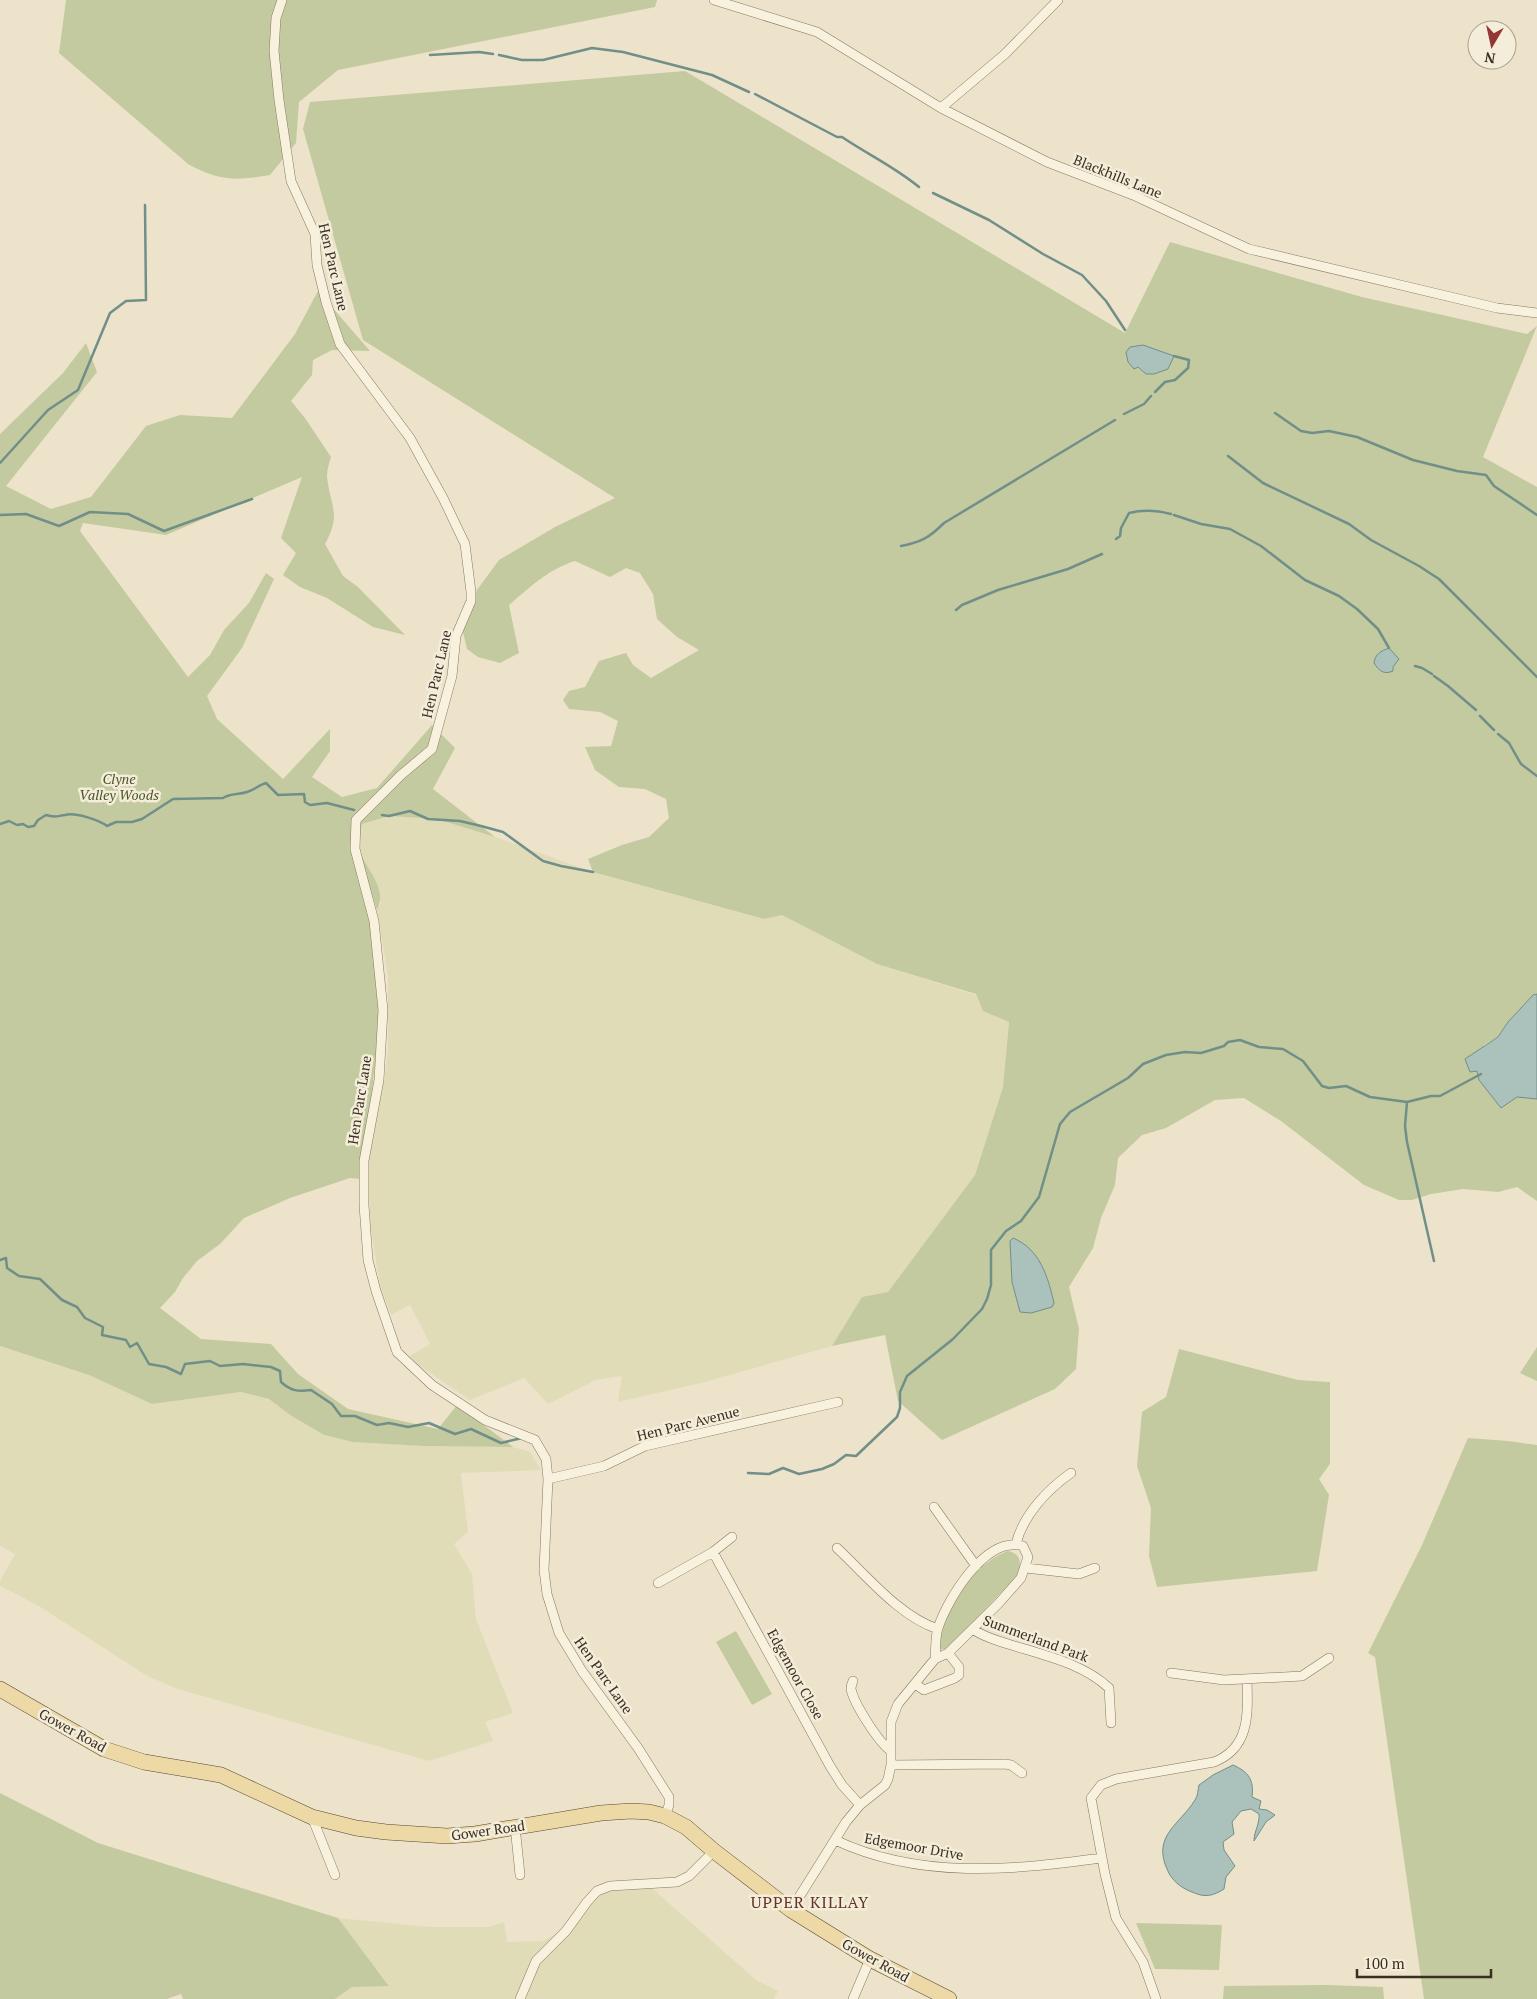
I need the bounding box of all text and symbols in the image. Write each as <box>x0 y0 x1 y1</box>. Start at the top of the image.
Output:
north arrow <box>1467 20 1517 70</box>
text: N <box>1483 48 1497 69</box>
street label: Blackhills Lane <box>1071 150 1165 202</box>
street label: Hen Parc Lane <box>315 221 353 313</box>
street label: Hen Parc Lane <box>417 628 455 720</box>
park label: Clyne Valley Woods <box>79 769 159 804</box>
street label: Hen Parc Lane <box>343 1054 375 1146</box>
street label: Hen Parc Avenue <box>635 1401 741 1445</box>
street label: Summerland Park <box>981 1610 1092 1666</box>
street label: Edgemoor Close <box>763 1625 829 1723</box>
street label: Hen Parc Lane <box>570 1633 638 1717</box>
street label: Gower Road <box>36 1704 110 1756</box>
street label: Gower Road <box>450 1815 526 1845</box>
street label: Edgemoor Drive <box>863 1828 965 1864</box>
district label: UPPER KILLAY <box>751 1891 869 1913</box>
street label: Gower Road <box>839 1934 913 1986</box>
scale bar <box>1357 1946 1491 1978</box>
text: 100 m <box>1364 1953 1405 1973</box>

